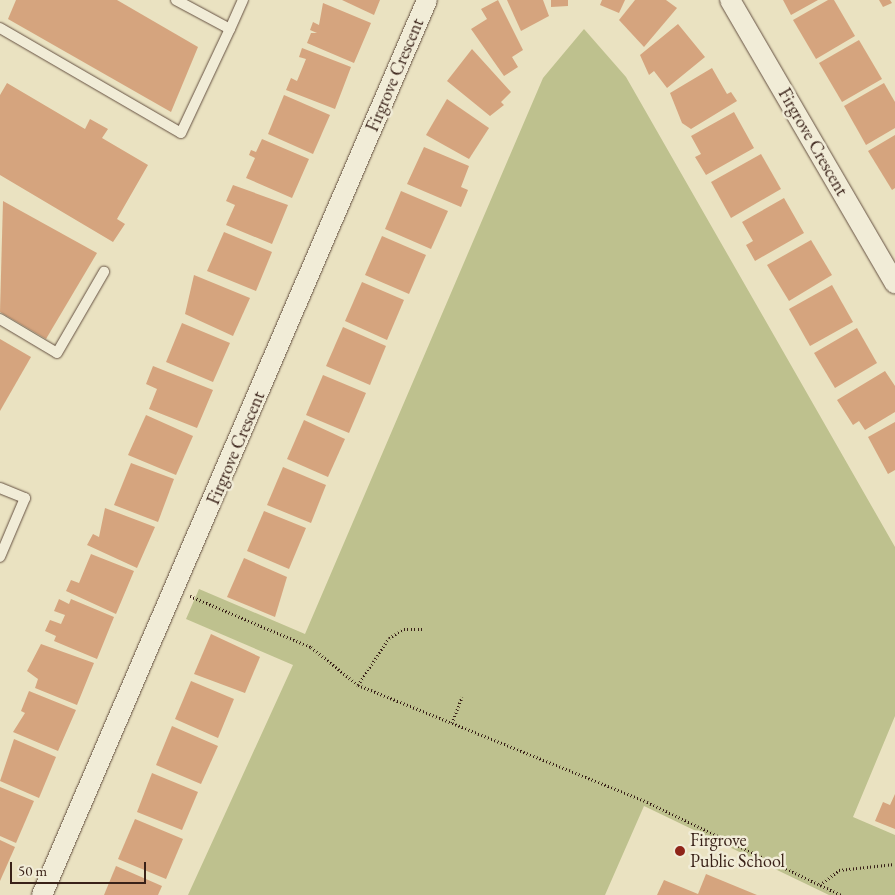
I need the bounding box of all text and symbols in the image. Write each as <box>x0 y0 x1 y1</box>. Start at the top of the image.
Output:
street label: Firgrove Crescent <box>361 15 429 135</box>
street label: Firgrove Crescent <box>773 84 853 200</box>
street label: Firgrove Crescent <box>202 388 270 508</box>
place label: Firgrove Public School <box>690 830 785 872</box>
marker: Firgrove Public School <box>674 845 686 857</box>
scale bar <box>12 852 149 884</box>
text: 50 m <box>18 861 47 880</box>

